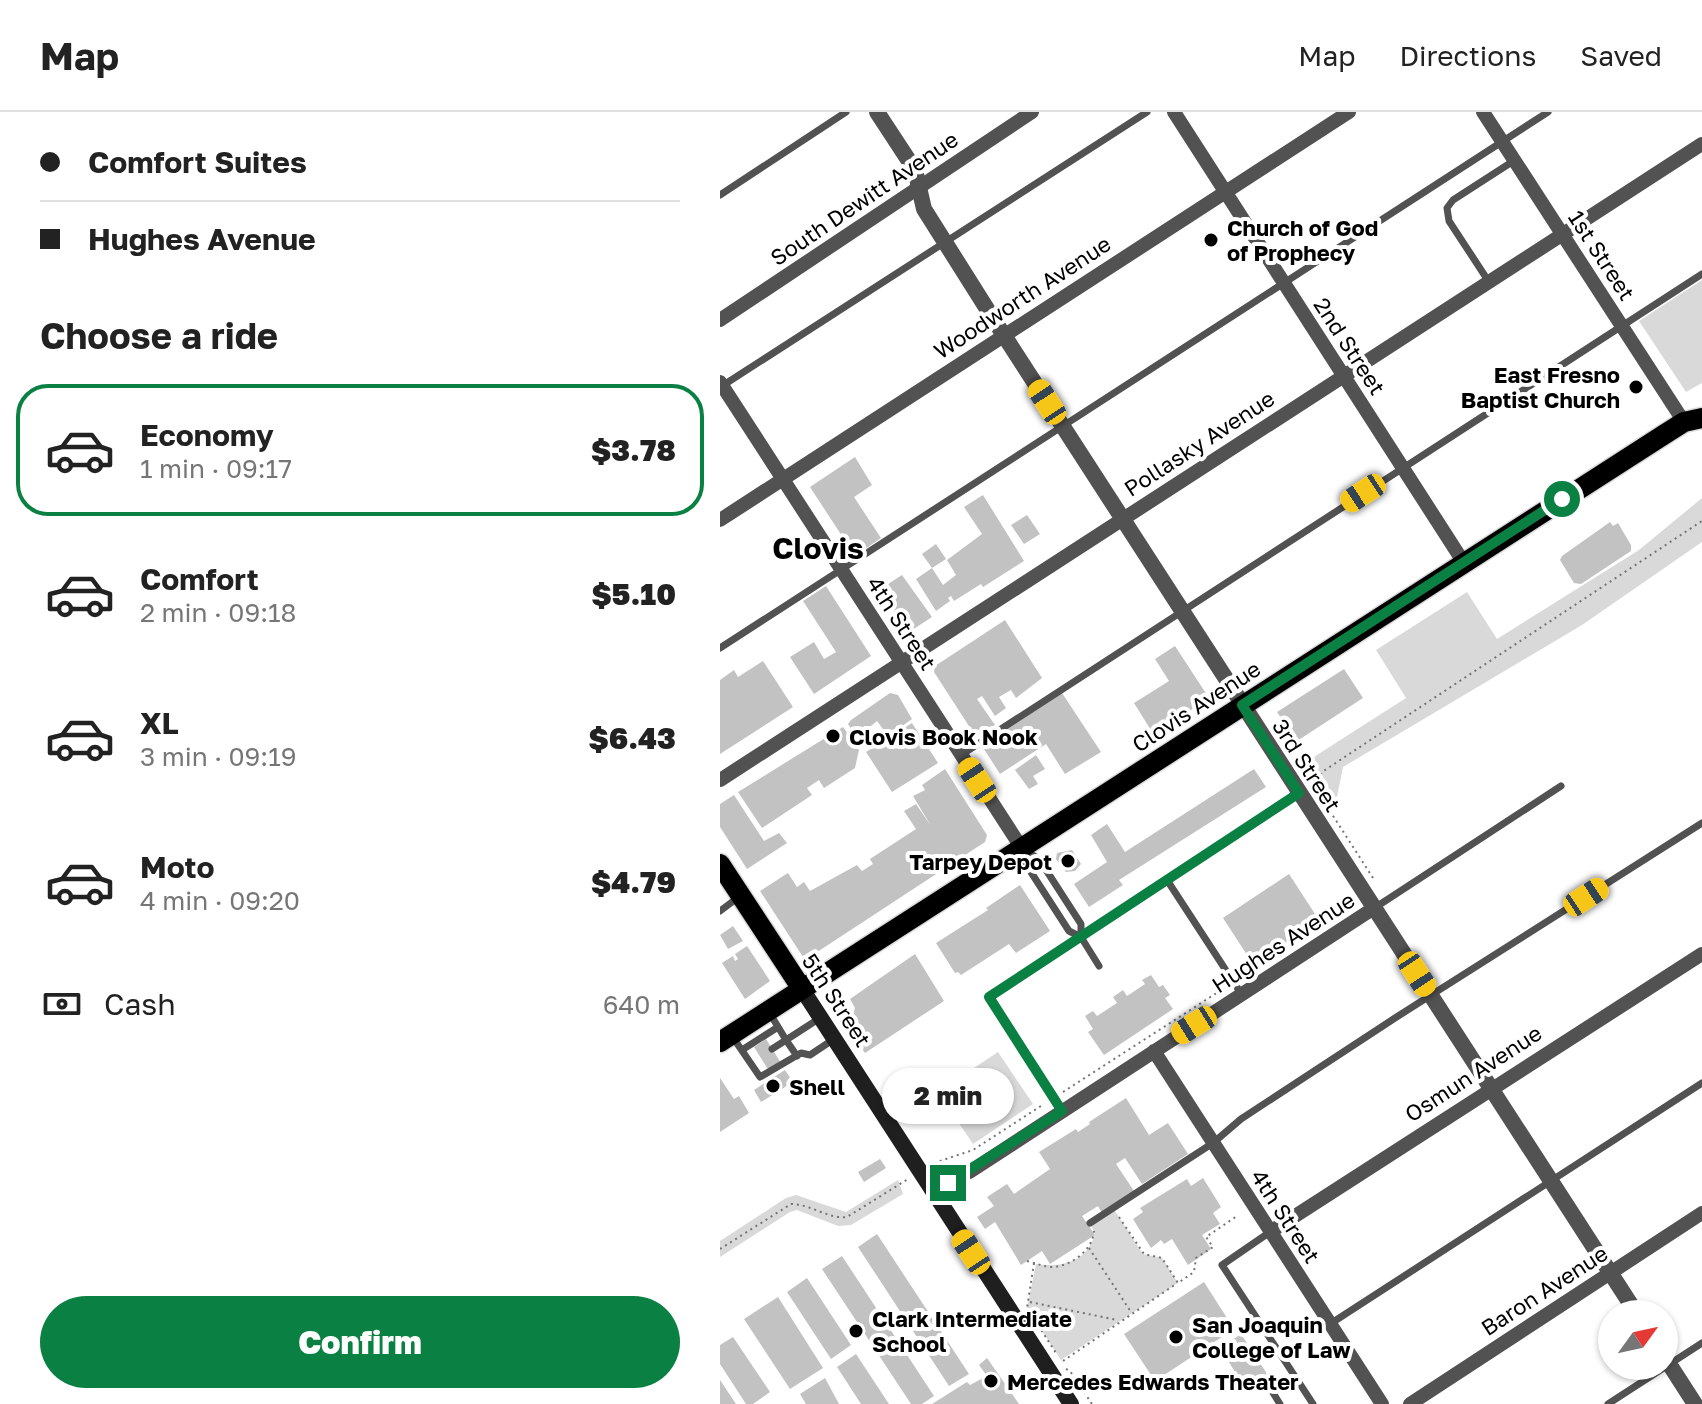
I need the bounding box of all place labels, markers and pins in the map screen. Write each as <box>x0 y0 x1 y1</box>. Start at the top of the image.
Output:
place label: Church of God of Prophecy <box>1227 214 1378 266</box>
marker: Church of God of Prophecy <box>1202 231 1220 249</box>
place label: East Fresno Baptist Church <box>1461 361 1620 413</box>
marker: East Fresno Baptist Church <box>1627 378 1645 396</box>
place label: Clovis Book Nook <box>849 723 1038 750</box>
marker: Clovis Book Nook <box>824 727 842 745</box>
place label: Tarpey Depot <box>909 848 1052 875</box>
marker: Tarpey Depot <box>1059 852 1077 870</box>
place label: Shell <box>789 1073 845 1100</box>
marker: Shell <box>764 1077 782 1095</box>
place label: Clark Intermediate School <box>872 1305 1072 1357</box>
place label: San Joaquin College of Law <box>1192 1311 1351 1363</box>
marker: Clark Intermediate School <box>847 1322 865 1340</box>
marker: San Joaquin College of Law <box>1167 1328 1185 1346</box>
place label: Mercedes Edwards Theater <box>1007 1368 1299 1395</box>
marker: Mercedes Edwards Theater <box>982 1372 1000 1390</box>

